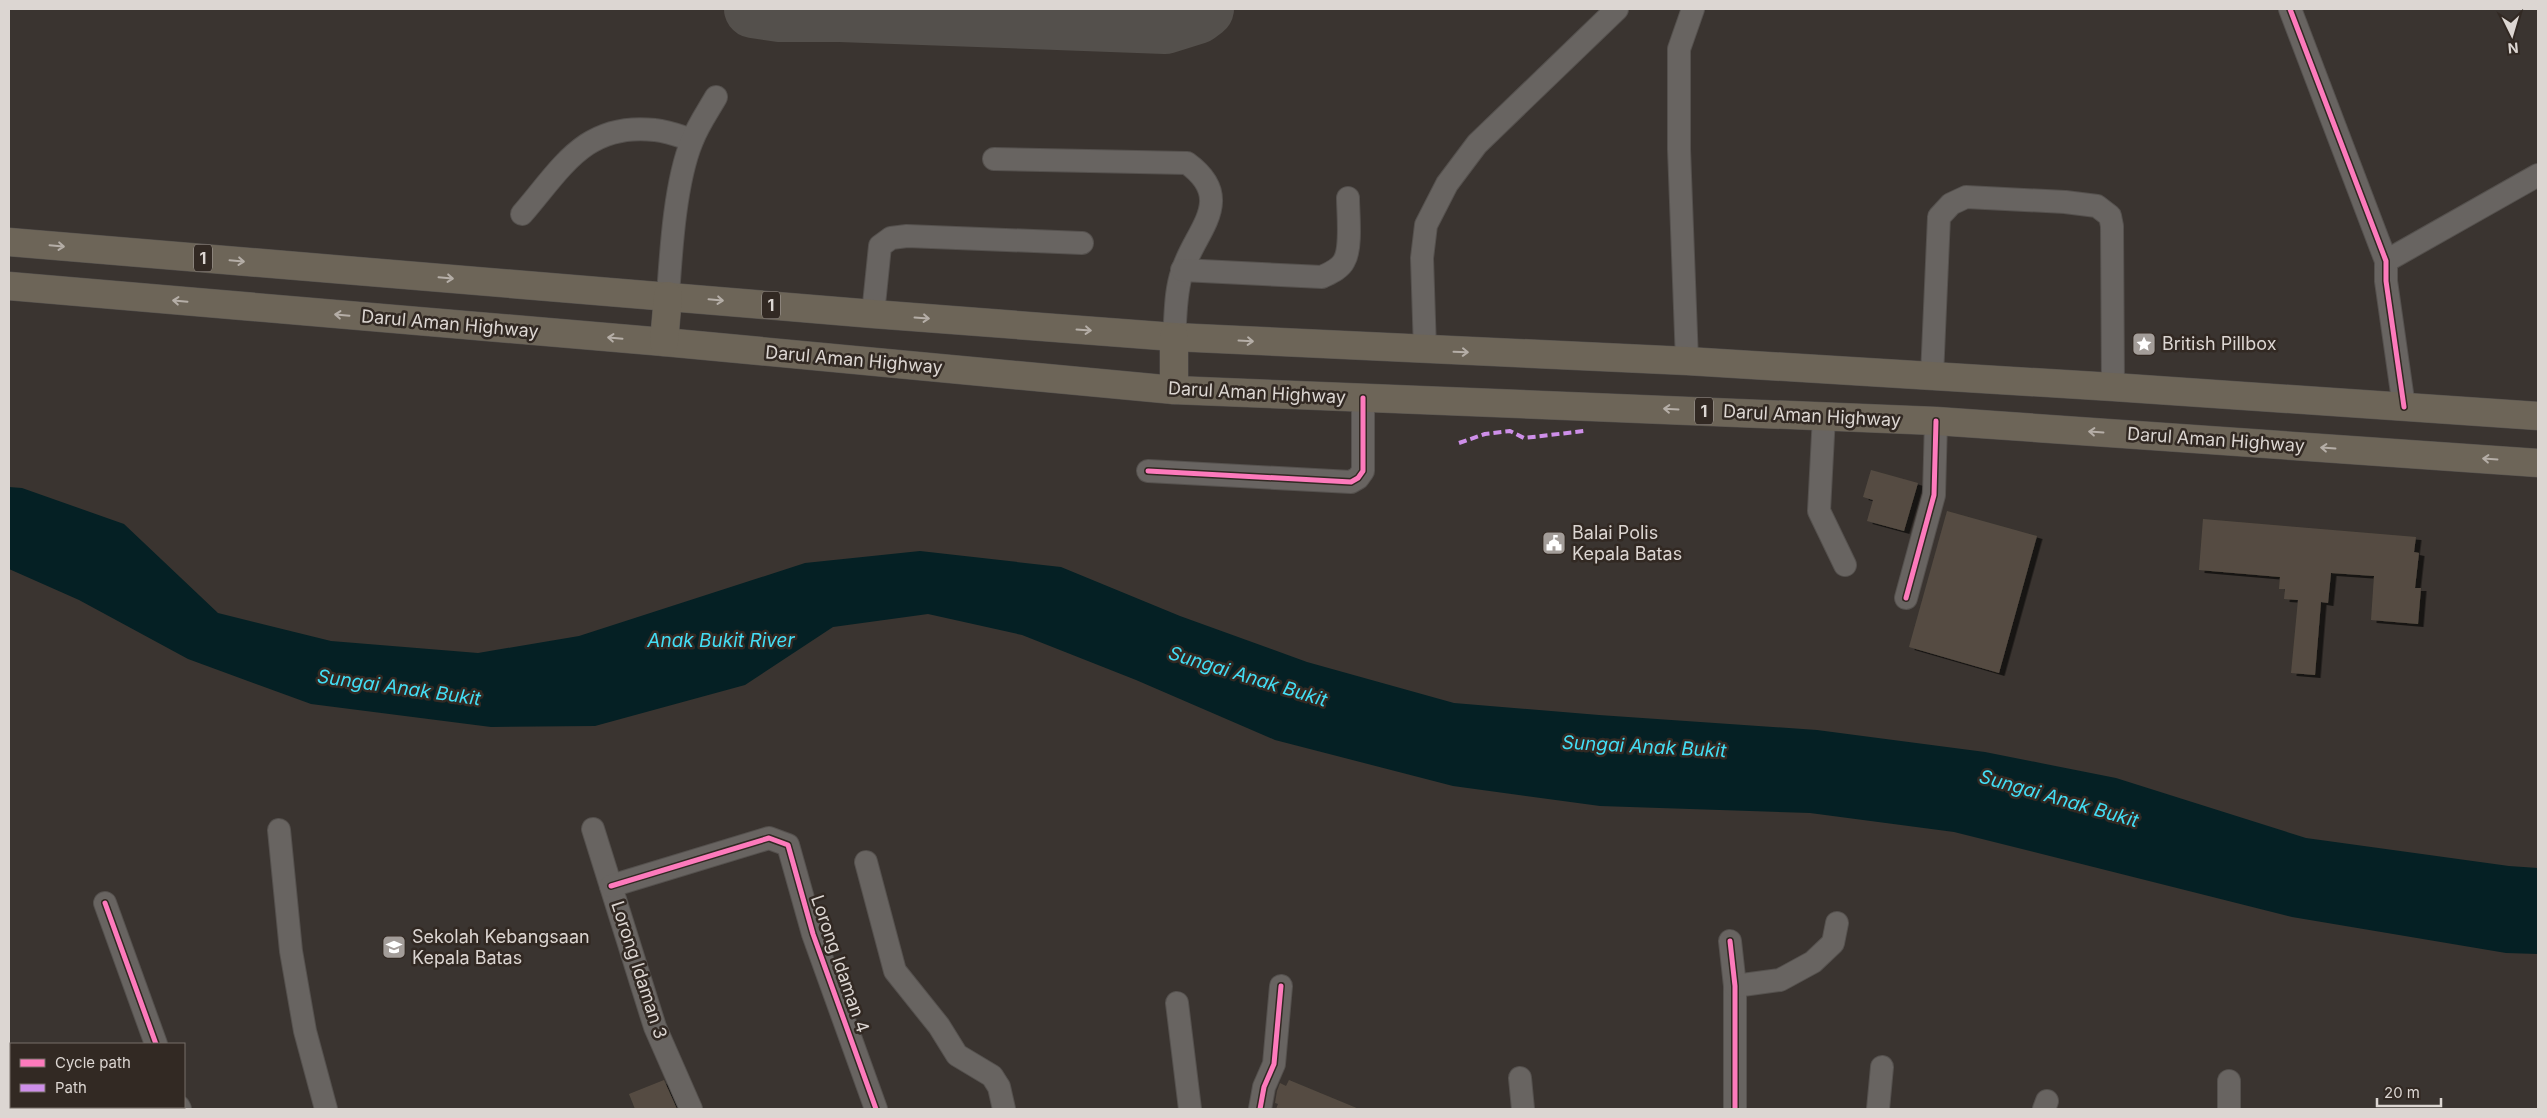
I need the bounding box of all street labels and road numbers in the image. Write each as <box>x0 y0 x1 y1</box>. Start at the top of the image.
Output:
road number: 1 <box>194 244 212 272</box>
road number: 1 <box>762 292 780 318</box>
street label: Darul Aman Highway <box>360 305 540 342</box>
street label: Darul Aman Highway <box>764 341 944 378</box>
street label: Darul Aman Highway <box>1168 377 1346 408</box>
road number: 1 <box>1695 398 1713 424</box>
street label: Darul Aman Highway <box>1723 400 1901 431</box>
street label: Darul Aman Highway <box>2126 423 2306 456</box>
street label: Lorong Idaman 4 <box>807 892 874 1035</box>
street label: Lorong Idaman 3 <box>607 898 672 1041</box>

